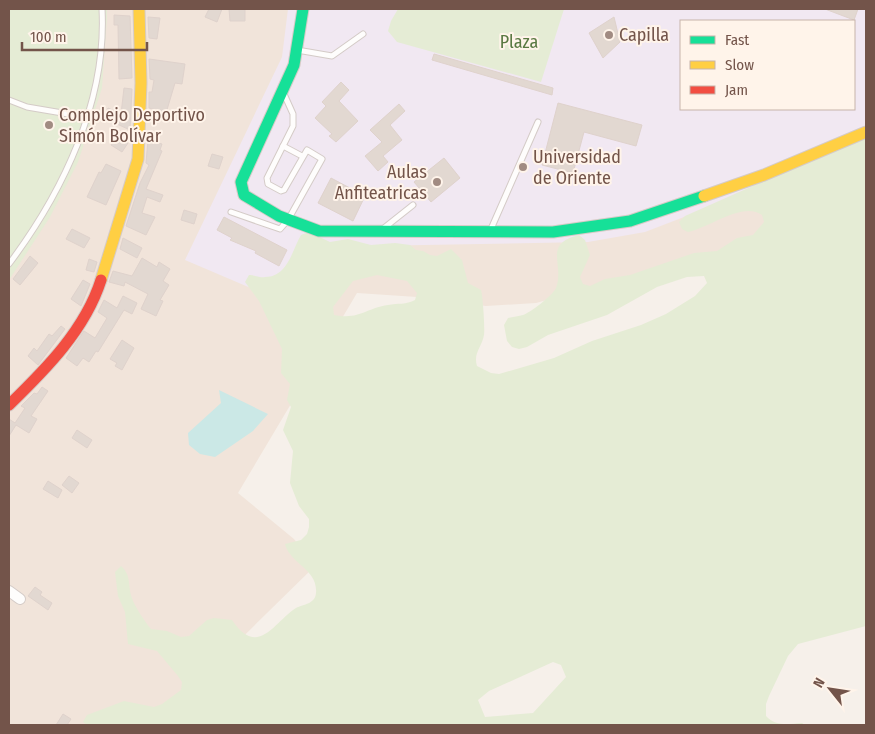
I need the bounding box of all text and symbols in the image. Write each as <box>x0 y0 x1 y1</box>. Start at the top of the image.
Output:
scale bar <box>22 20 148 52</box>
legend <box>680 20 855 110</box>
place label: Capilla <box>619 24 669 46</box>
text: 100 m <box>30 28 67 46</box>
marker: Capilla <box>603 29 615 41</box>
park label: Plaza <box>500 31 538 53</box>
text: Fast <box>725 31 749 49</box>
text: Slow <box>725 56 754 74</box>
text: Jam <box>725 81 748 99</box>
place label: Complejo Deportivo Simón Bolívar <box>59 104 205 147</box>
marker: Complejo Deportivo Simón Bolívar <box>43 119 55 131</box>
place label: Universidad de Oriente <box>533 146 621 189</box>
place label: Aulas Anfiteatricas <box>335 161 427 204</box>
marker: Universidad de Oriente <box>517 161 529 173</box>
marker: Aulas Anfiteatricas <box>431 176 443 188</box>
north arrow <box>805 664 855 714</box>
text: N <box>810 675 829 691</box>

